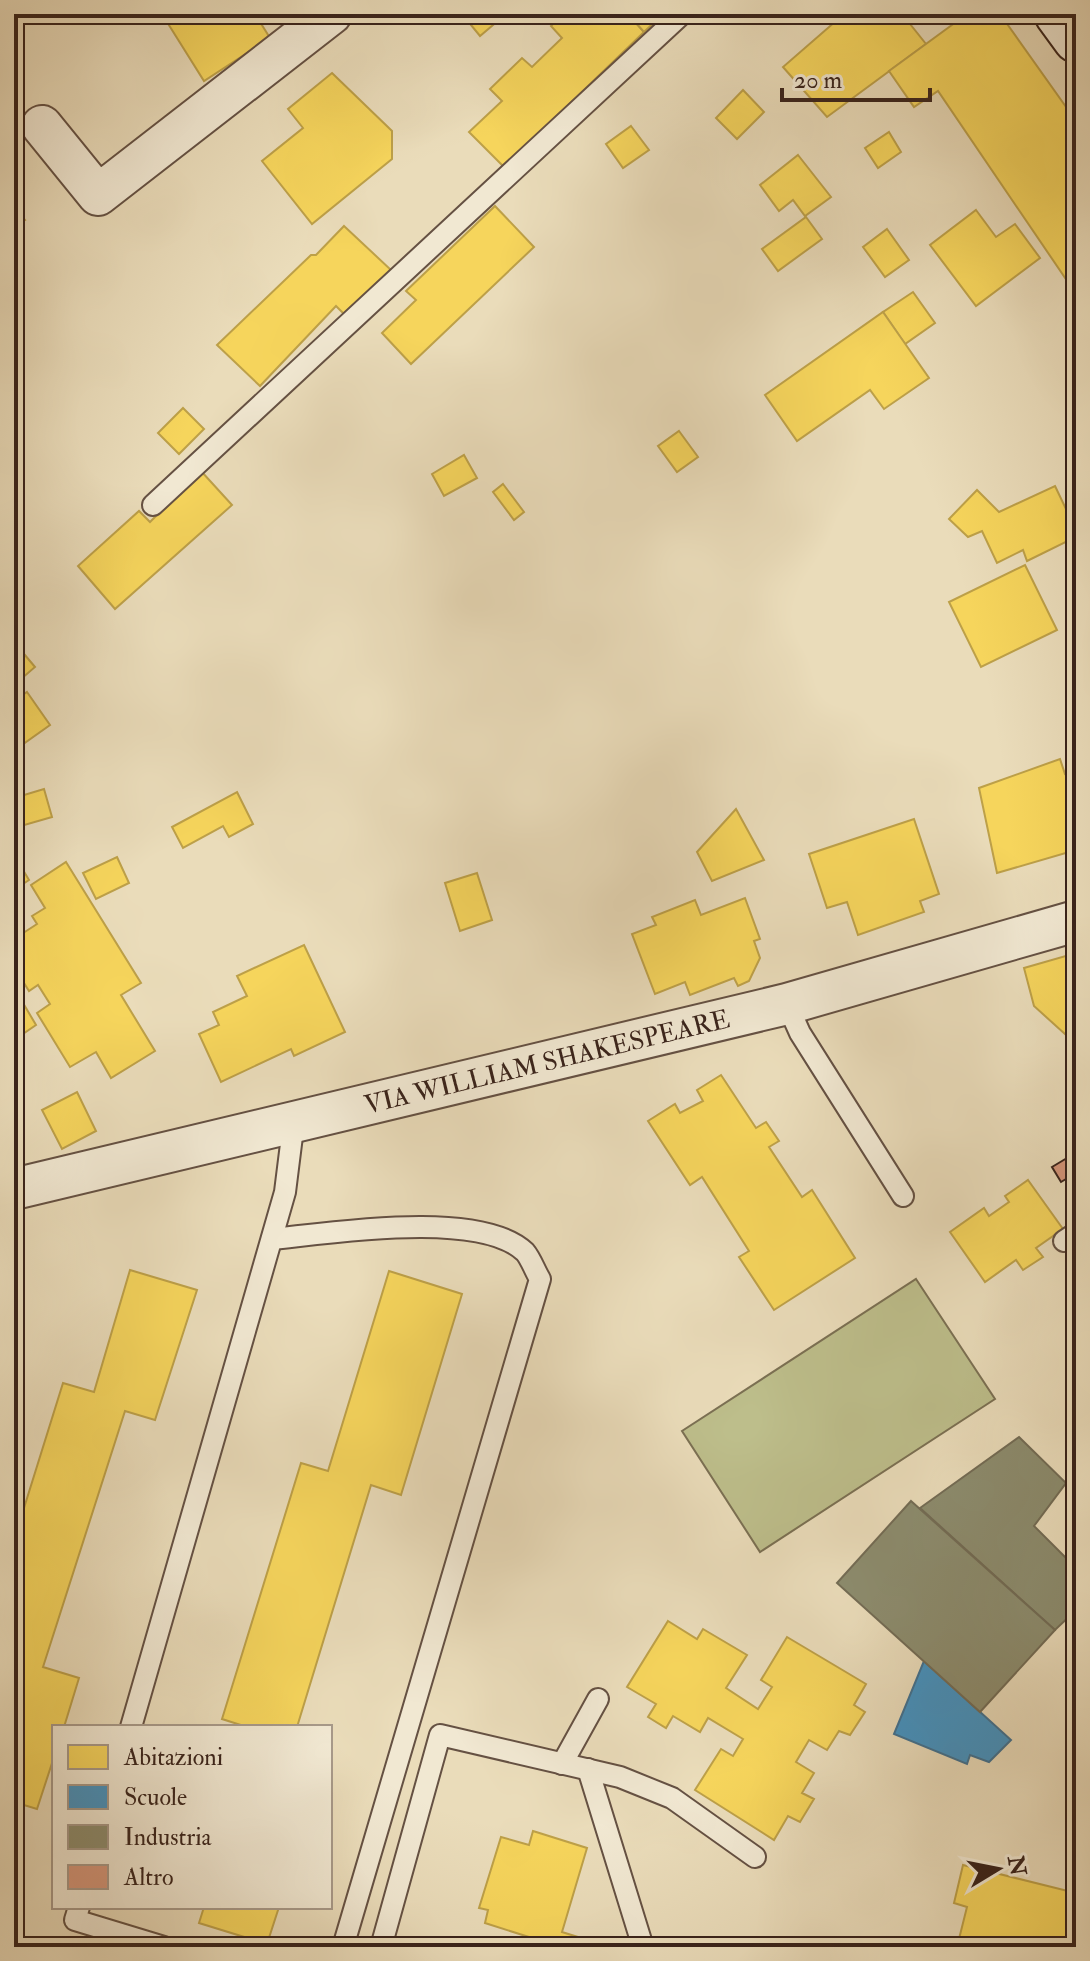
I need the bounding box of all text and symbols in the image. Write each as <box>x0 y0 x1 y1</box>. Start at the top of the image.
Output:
scale bar <box>782 52 930 102</box>
text: 20 m <box>794 65 843 96</box>
street label: VIA WILLIAM SHAKESPEARE <box>361 1003 733 1122</box>
legend <box>52 1725 332 1909</box>
text: Abitazioni <box>123 1742 223 1773</box>
text: Scuole <box>124 1782 187 1813</box>
text: Industria <box>124 1822 213 1853</box>
north arrow <box>958 1829 1038 1909</box>
text: N <box>1001 1853 1032 1878</box>
text: Altro <box>123 1862 173 1893</box>

